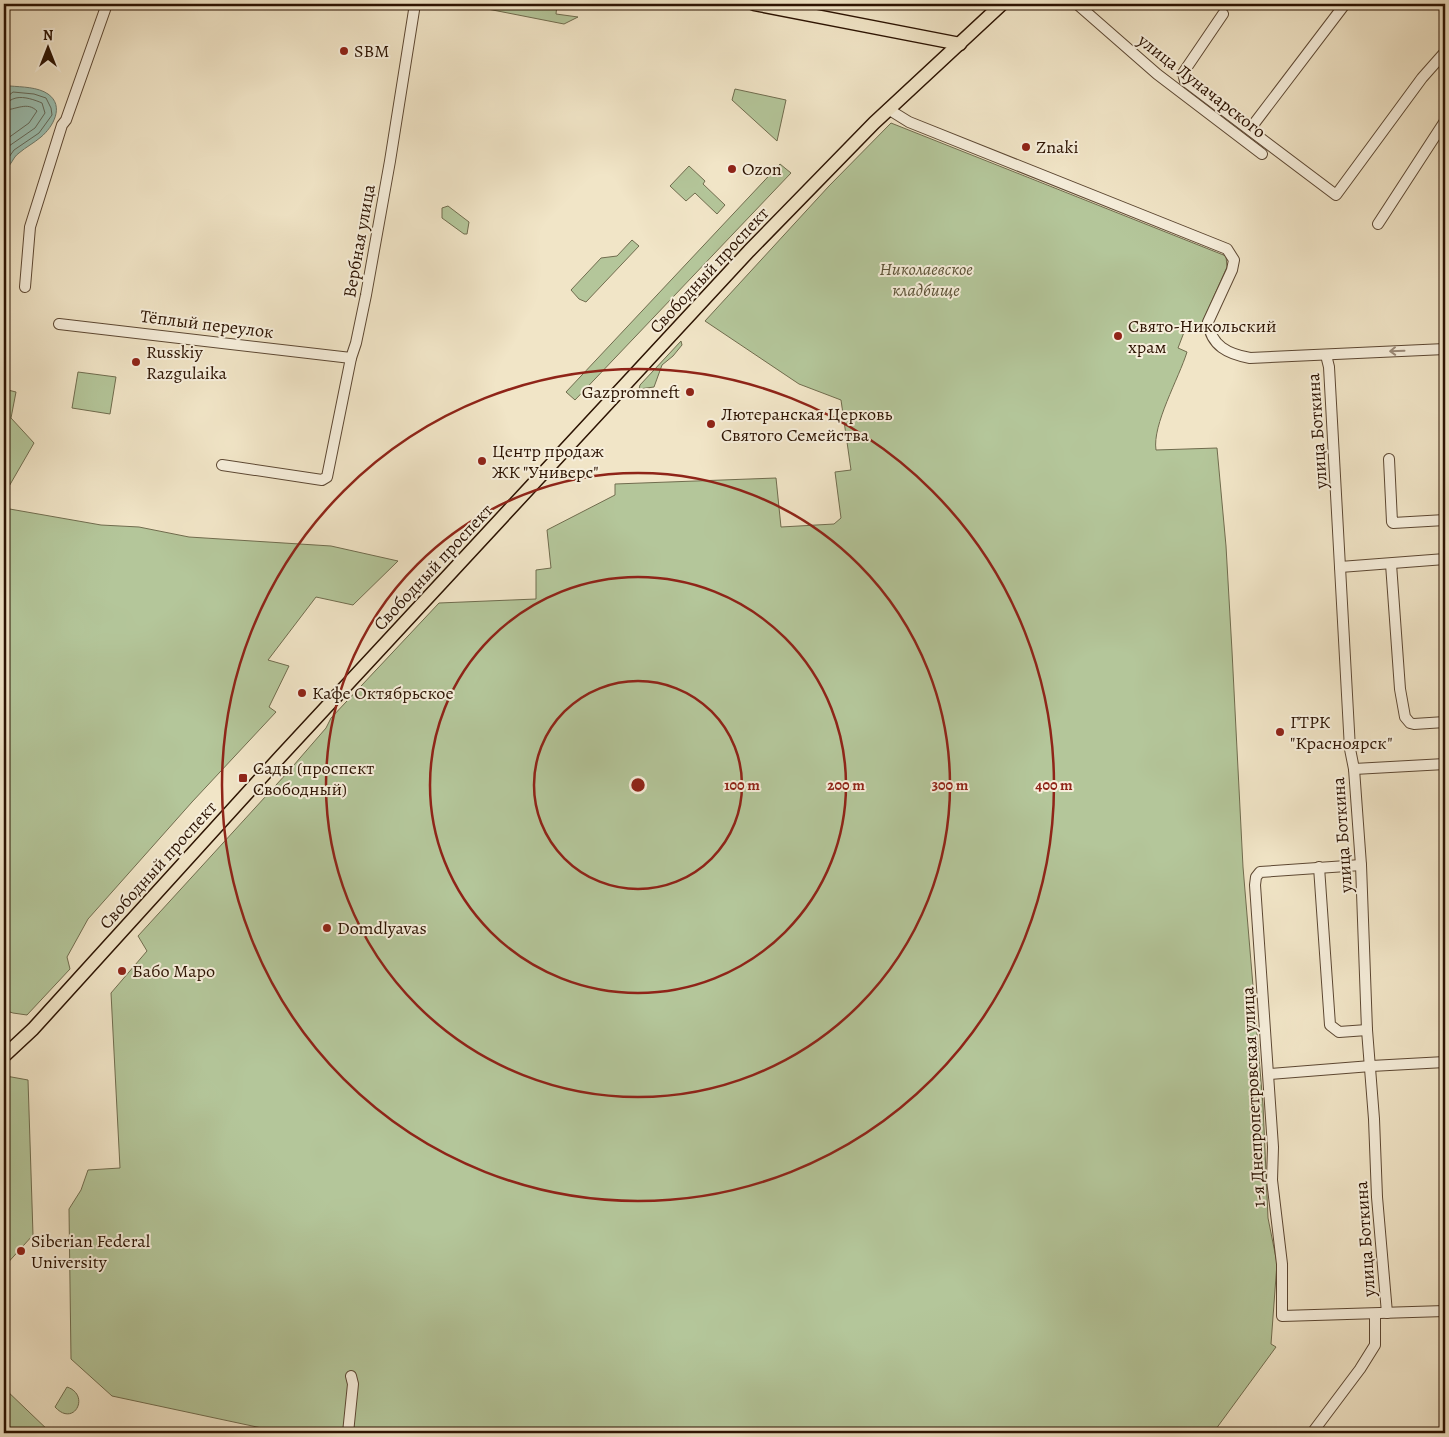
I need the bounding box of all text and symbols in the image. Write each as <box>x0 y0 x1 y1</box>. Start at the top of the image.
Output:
north arrow <box>22 22 72 72</box>
text: N <box>43 26 53 45</box>
street label: улица Луначарского <box>1132 28 1271 144</box>
place label: SBM <box>354 39 390 63</box>
marker: SBM <box>338 45 350 57</box>
place label: Znaki <box>1036 135 1079 159</box>
marker: Znaki <box>1020 141 1032 153</box>
place label: Ozon <box>742 157 782 181</box>
marker: Ozon <box>726 163 738 175</box>
street label: Вербная улица <box>337 182 381 300</box>
street label: Свободный проспект <box>644 202 774 338</box>
park label: Николаевское кладбище <box>879 257 973 302</box>
street label: Тёплый переулок <box>139 304 275 344</box>
place label: Свято-Никольский храм <box>1128 314 1277 359</box>
marker: Свято-Никольский храм <box>1112 330 1124 342</box>
place label: Russkiy Razgulaika <box>146 340 228 385</box>
one-way arrow <box>1389 347 1405 356</box>
marker: Russkiy Razgulaika <box>130 356 142 368</box>
street label: улица Боткина <box>1301 372 1333 491</box>
place label: Gazpromneft <box>582 380 680 404</box>
marker: Gazpromneft <box>684 386 696 398</box>
place label: Лютеранская Церковь Святого Семейства <box>721 402 893 447</box>
marker: Лютеранская Церковь Святого Семейства <box>705 418 717 430</box>
place label: Центр продаж ЖК "Универс" <box>492 439 604 484</box>
marker: Центр продаж ЖК "Универс" <box>476 455 488 467</box>
street label: Свободный проспект <box>368 499 498 635</box>
place label: Кафе Октябрьское <box>312 681 454 705</box>
marker: Кафе Октябрьское <box>296 687 308 699</box>
place label: ГТРК "Красноярск" <box>1290 710 1393 755</box>
marker: ГТРК "Красноярск" <box>1274 726 1286 738</box>
place label: Сады (проспект Свободный) <box>253 756 374 801</box>
marker: Сады (проспект Свободный) <box>237 772 249 784</box>
text: 100 m <box>724 775 760 795</box>
text: 200 m <box>827 775 865 795</box>
text: 300 m <box>932 775 969 795</box>
text: 400 m <box>1035 775 1073 795</box>
centre of rings <box>629 776 647 794</box>
street label: улица Боткина <box>1326 776 1358 895</box>
street label: Свободный проспект <box>94 796 222 934</box>
place label: Domdlyavas <box>337 916 427 940</box>
marker: Domdlyavas <box>321 922 333 934</box>
place label: Бабо Маро <box>132 959 215 983</box>
marker: Бабо Маро <box>116 965 128 977</box>
street label: 1-я Днепропетровская улица <box>1235 985 1271 1208</box>
street label: улица Боткина <box>1349 1180 1381 1299</box>
place label: Siberian Federal University <box>31 1229 151 1274</box>
marker: Siberian Federal University <box>15 1245 27 1257</box>

